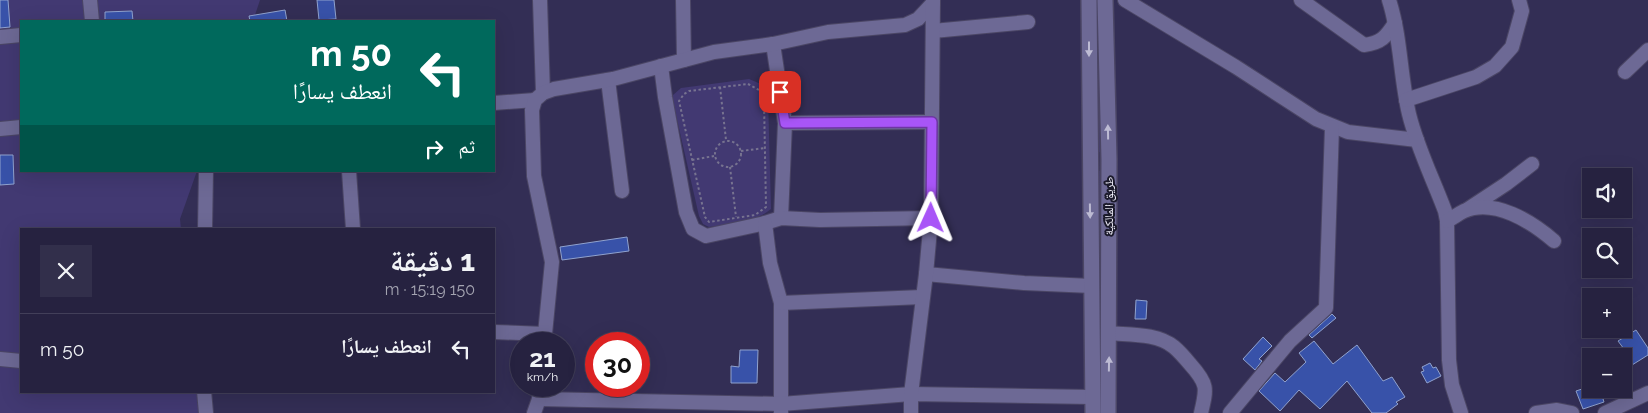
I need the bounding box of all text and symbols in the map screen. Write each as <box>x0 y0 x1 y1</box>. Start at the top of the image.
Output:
text: 50 m <box>310 33 392 74</box>
icon: left <box>410 40 475 105</box>
one-way arrow <box>1085 41 1093 57</box>
pin <box>759 71 801 113</box>
text: انعطف يسارًا <box>293 78 392 104</box>
icon: arrive <box>766 78 794 106</box>
one-way arrow <box>1104 124 1112 140</box>
icon: right <box>420 135 448 163</box>
text: ثم <box>458 135 475 157</box>
map controls <box>1582 168 1632 398</box>
button: sound <box>1582 168 1632 218</box>
street label: طريق المالكية <box>1102 177 1116 235</box>
position arrow <box>904 191 956 243</box>
one-way arrow <box>1087 203 1095 219</box>
button: search <box>1582 228 1632 278</box>
text: 1 دقيقة <box>390 243 475 278</box>
button: close <box>40 245 92 297</box>
text: 150 m · 15:19 <box>385 280 475 299</box>
button: + <box>1582 288 1632 338</box>
speed limit sign: 30 <box>585 332 650 397</box>
text: انعطف يسارًا <box>341 335 432 357</box>
icon: left <box>447 335 475 363</box>
text: 50 m <box>40 338 84 360</box>
text: 21 <box>529 343 556 373</box>
button: − <box>1582 348 1632 398</box>
one-way arrow <box>1105 356 1113 372</box>
text: km/h <box>527 370 558 384</box>

